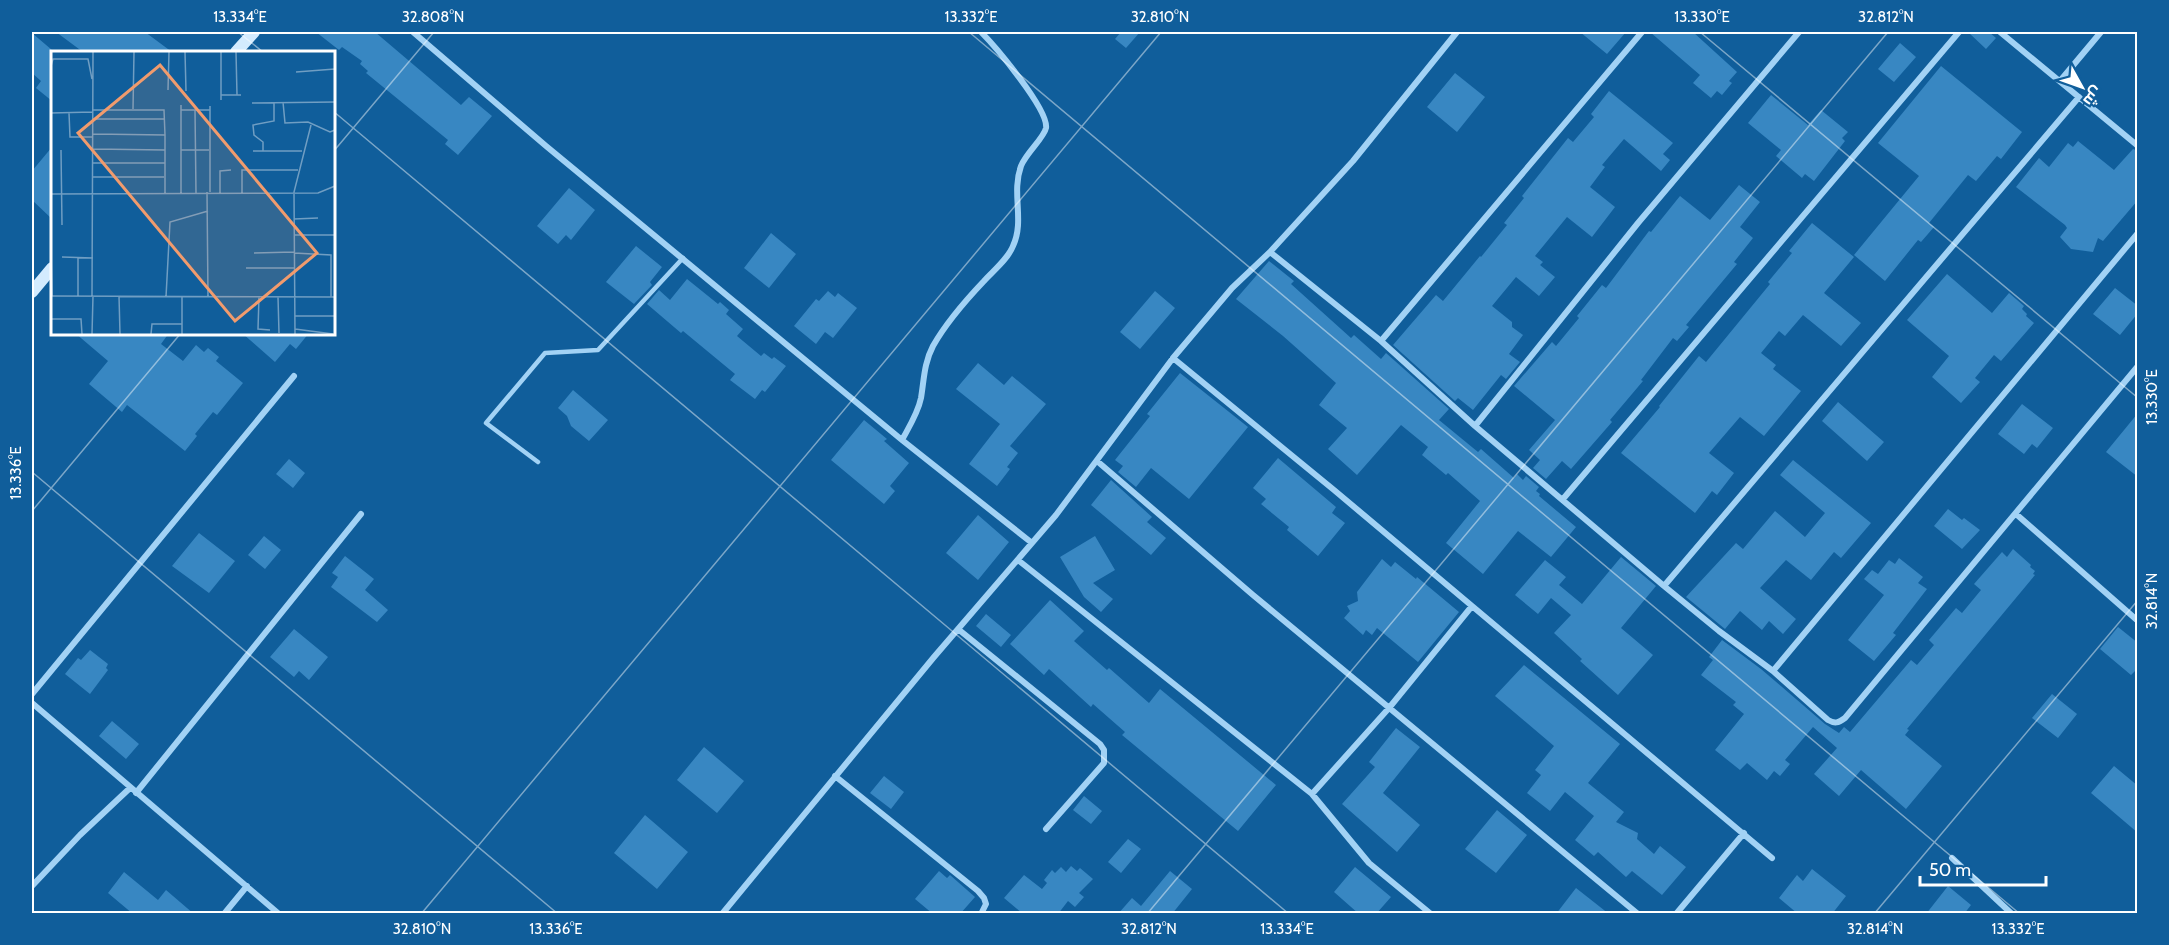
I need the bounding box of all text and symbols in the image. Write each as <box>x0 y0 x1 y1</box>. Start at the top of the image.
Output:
text: 13.334°E <box>213 8 267 26</box>
text: 32.808°N <box>402 8 464 26</box>
text: 13.332°E <box>945 8 997 26</box>
text: 32.810°N <box>1131 8 1189 26</box>
text: 13.330°E <box>1674 8 1730 26</box>
text: 32.812°N <box>1858 8 1914 26</box>
inset map <box>51 51 334 334</box>
north arrow <box>2052 57 2112 117</box>
text: ش <box>2079 82 2107 110</box>
text: 13.330°E <box>2143 369 2161 425</box>
text: 13.336°E <box>7 446 25 500</box>
text: 32.814°N <box>2143 573 2161 629</box>
scale bar <box>1920 849 2046 887</box>
text: 50 m <box>1929 859 1971 881</box>
text: 32.810°N <box>393 920 451 938</box>
text: 13.336°E <box>529 920 583 938</box>
text: 32.812°N <box>1121 920 1177 938</box>
text: 13.334°E <box>1260 920 1314 938</box>
text: 32.814°N <box>1847 920 1903 938</box>
text: 13.332°E <box>1992 920 2044 938</box>

